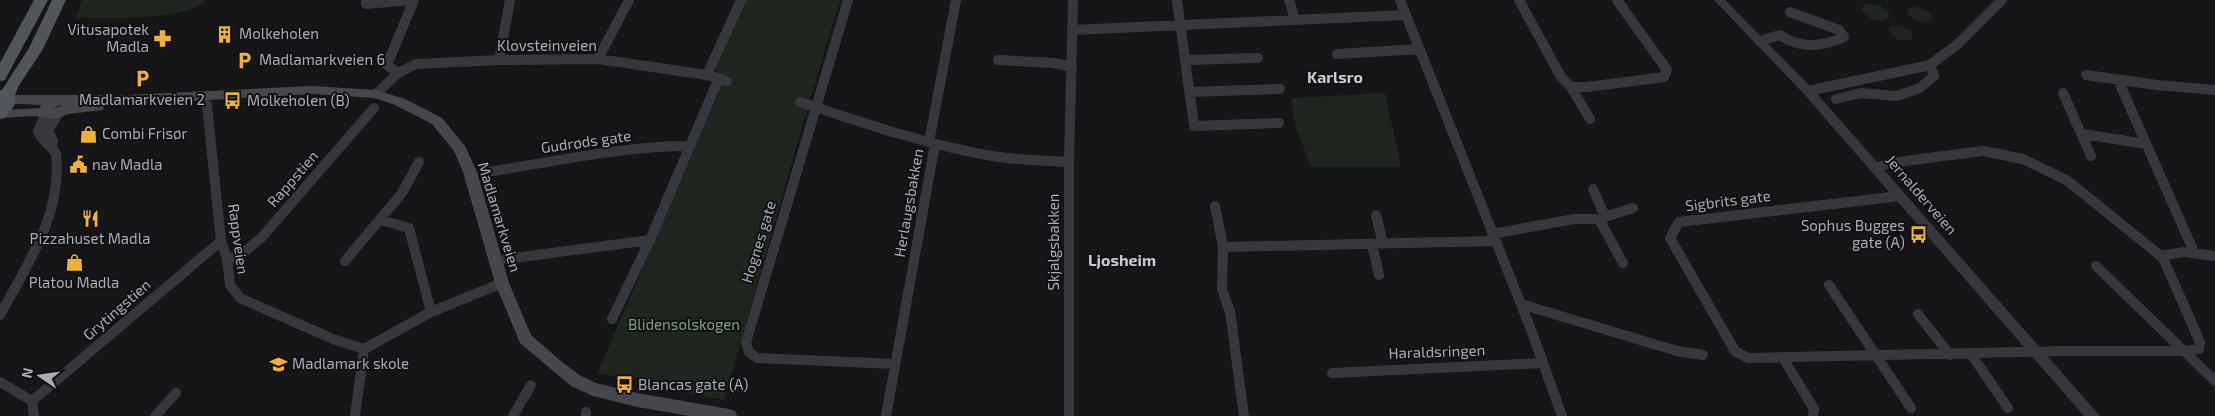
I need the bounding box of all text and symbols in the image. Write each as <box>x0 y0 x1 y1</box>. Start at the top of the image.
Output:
place label: Vitusapotek Madla <box>67 20 149 55</box>
building icon: Molkeholen <box>215 24 235 44</box>
place label: Molkeholen <box>239 24 319 42</box>
pharmacy icon: Vitusapotek Madla <box>153 29 173 49</box>
street label: Klovsteinveien <box>497 36 597 54</box>
parking icon: Madlamarkveien 6 <box>235 50 255 70</box>
place label: Madlamarkveien 6 <box>259 50 385 68</box>
district label: Karlsro <box>1307 67 1363 86</box>
parking icon: Madlamarkveien 2 <box>132 69 152 89</box>
place label: Madlamarkveien 2 <box>79 90 205 108</box>
bus stop icon: Molkeholen (B) <box>223 91 243 111</box>
place label: Molkeholen (B) <box>247 91 350 109</box>
shop icon: Combi Frisør <box>78 124 98 144</box>
place label: Combi Frisør <box>102 124 188 142</box>
street label: Gudrøds gate <box>540 126 632 156</box>
street label: Rappstien <box>263 147 322 210</box>
street label: Herlaugsbakken <box>890 147 926 259</box>
street label: Jernalderveien <box>1882 151 1961 238</box>
public building icon: nav Madla <box>68 155 88 175</box>
place label: nav Madla <box>92 155 163 173</box>
street label: Madlamarkveien <box>475 160 525 274</box>
street label: Sigbrits gate <box>1684 186 1772 214</box>
street label: Skjalgsbakken <box>1044 193 1063 291</box>
street label: Hognes gate <box>737 198 779 285</box>
street label: Rappveien <box>225 202 253 275</box>
restaurant icon: Pizzahuset Madla <box>80 208 100 228</box>
place label: Sophus Bugges gate (A) <box>1801 216 1905 251</box>
bus stop icon: Sophus Bugges gate (A) <box>1909 225 1929 245</box>
place label: Pizzahuset Madla <box>30 229 150 247</box>
district label: Ljosheim <box>1088 250 1156 269</box>
shop icon: Platou Madla <box>64 252 84 272</box>
place label: Platou Madla <box>29 273 119 291</box>
street label: Grytingstien <box>79 275 154 343</box>
park label: Blidensolskogen <box>628 315 740 333</box>
street label: Haraldsringen <box>1388 340 1486 362</box>
north arrow <box>15 351 65 401</box>
school or university icon: Madlamark skole <box>268 354 288 374</box>
place label: Madlamark skole <box>292 354 409 372</box>
text: N <box>17 366 36 380</box>
bus stop icon: Blancas gate (A) <box>614 375 634 395</box>
place label: Blancas gate (A) <box>638 375 748 393</box>

